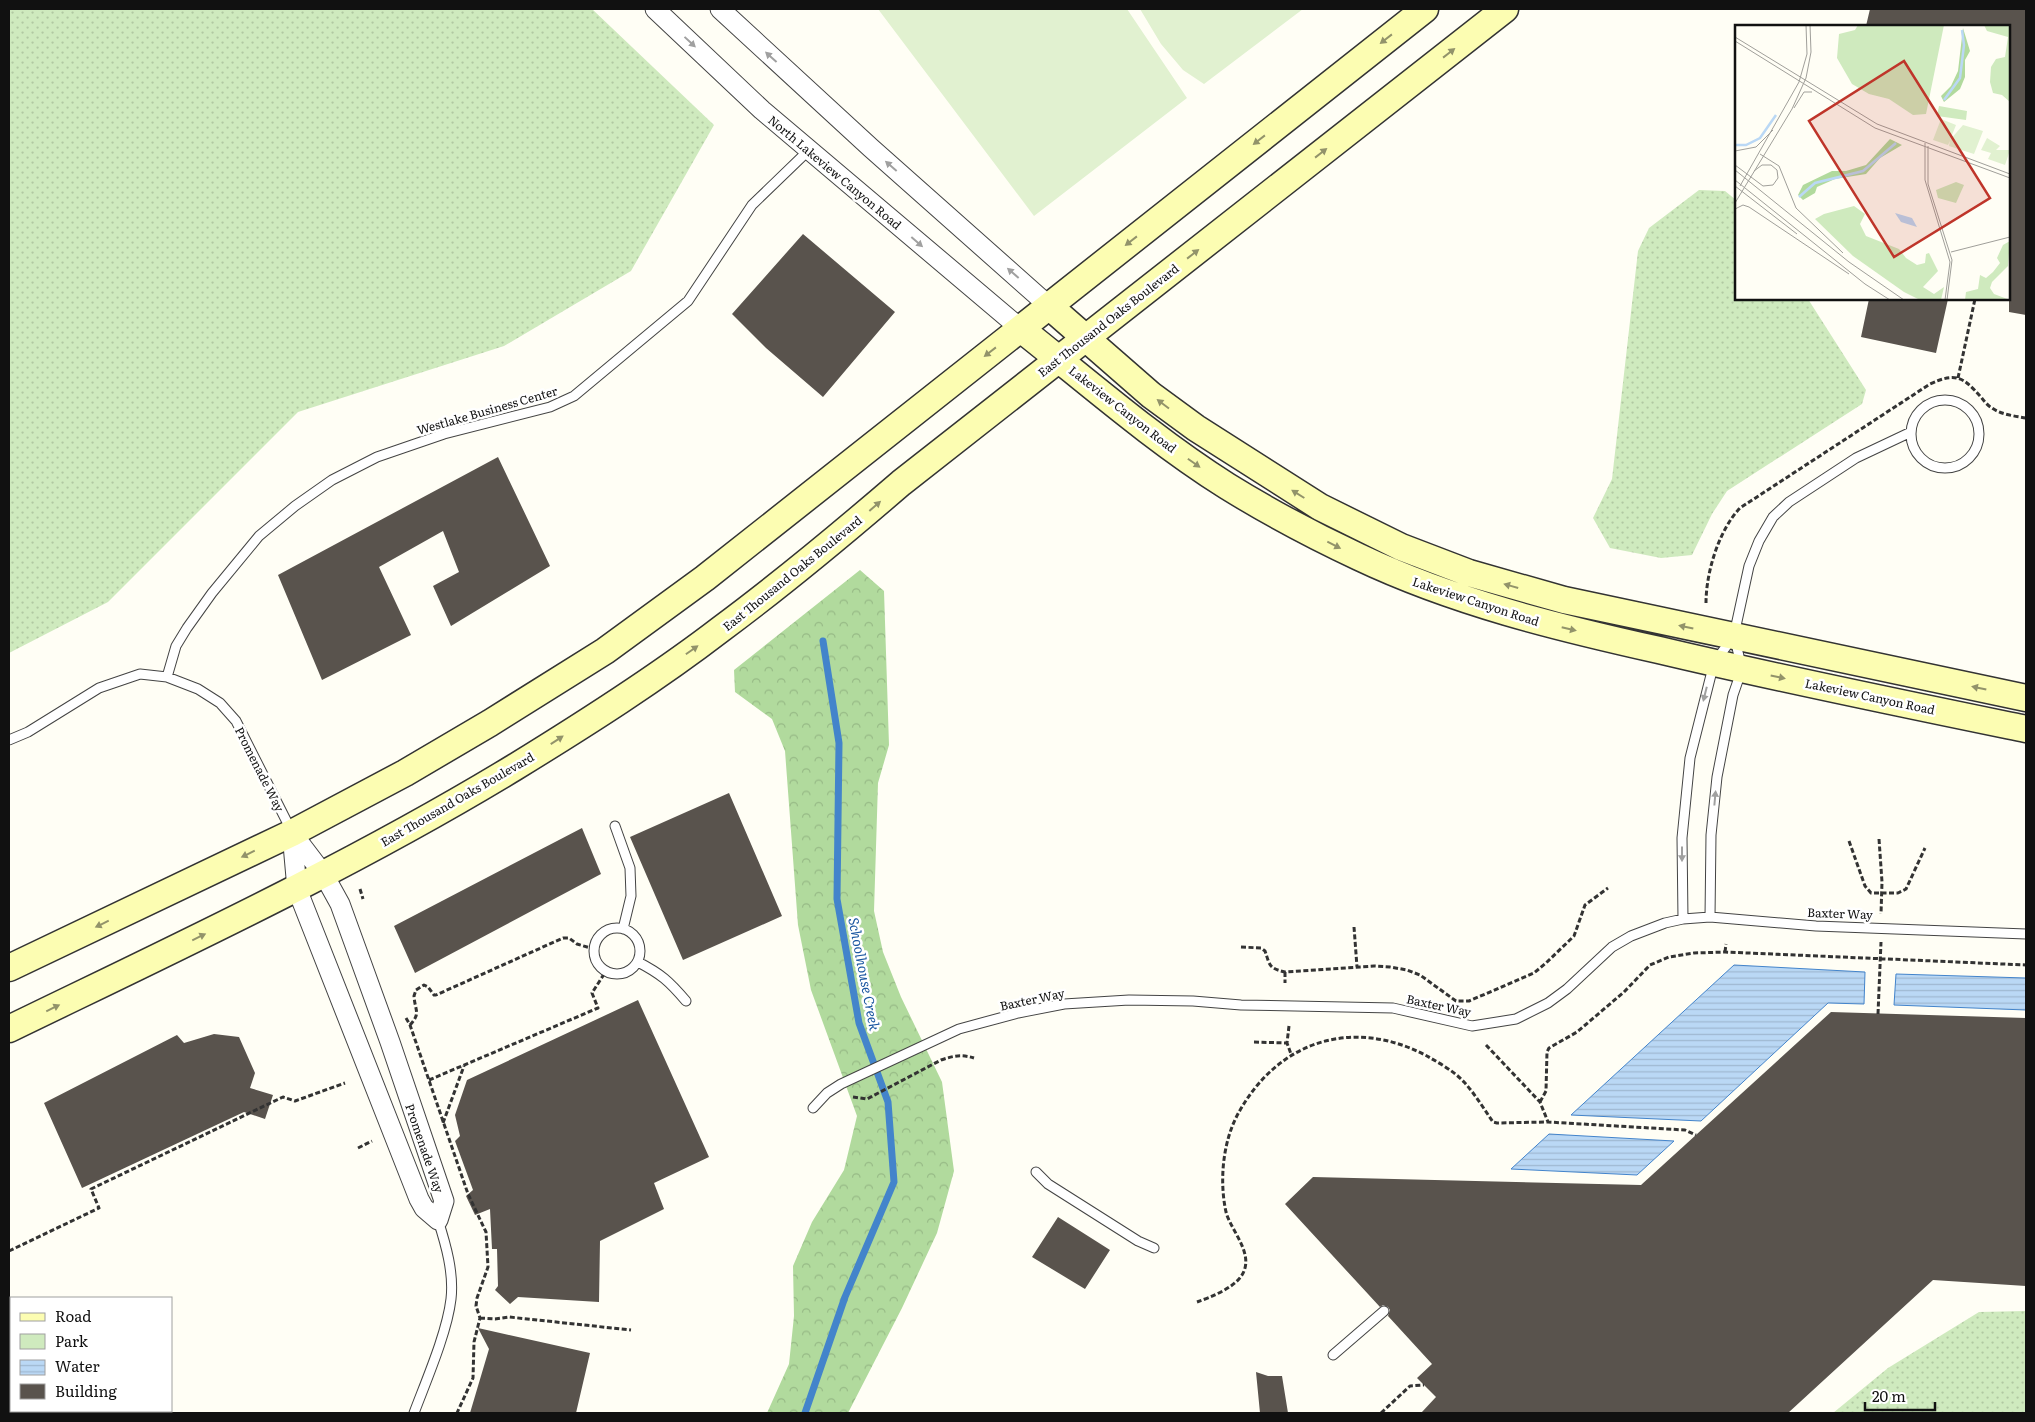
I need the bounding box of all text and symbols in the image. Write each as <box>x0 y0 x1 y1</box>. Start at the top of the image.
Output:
inset map <box>1735 25 2010 300</box>
one-way arrow <box>1379 34 1393 44</box>
one-way arrow <box>684 36 696 48</box>
one-way arrow <box>1442 47 1455 58</box>
one-way arrow <box>764 51 777 62</box>
street label: North Lakeview Canyon Road <box>764 111 906 234</box>
one-way arrow <box>1253 134 1266 145</box>
one-way arrow <box>1314 148 1327 159</box>
one-way arrow <box>885 160 898 171</box>
one-way arrow <box>1125 235 1138 246</box>
one-way arrow <box>911 236 924 247</box>
one-way arrow <box>1187 248 1200 259</box>
street label: East Thousand Oaks Boulevard <box>1034 259 1183 381</box>
one-way arrow <box>1007 267 1020 278</box>
one-way arrow <box>984 347 997 358</box>
street label: Lakeview Canyon Road <box>1065 361 1181 457</box>
street label: Westlake Business Center <box>415 381 560 439</box>
one-way arrow <box>1157 398 1170 409</box>
one-way arrow <box>1187 458 1201 468</box>
one-way arrow <box>1292 489 1305 498</box>
one-way arrow <box>868 500 881 511</box>
street label: East Thousand Oaks Boulevard <box>718 511 866 635</box>
one-way arrow <box>1327 541 1341 549</box>
street label: Lakeview Canyon Road <box>1410 572 1542 630</box>
one-way arrow <box>1503 582 1519 590</box>
one-way arrow <box>1679 623 1694 631</box>
one-way arrow <box>1561 626 1577 634</box>
one-way arrow <box>685 645 699 655</box>
one-way arrow <box>1771 673 1786 681</box>
street label: Lakeview Canyon Road <box>1803 673 1937 719</box>
one-way arrow <box>1971 684 1986 692</box>
one-way arrow <box>1701 686 1709 701</box>
street label: Promenade Way <box>231 723 289 815</box>
one-way arrow <box>550 735 564 745</box>
street label: East Thousand Oaks Boulevard <box>377 747 538 850</box>
one-way arrow <box>1711 790 1719 806</box>
one-way arrow <box>1679 846 1687 862</box>
one-way arrow <box>241 850 255 858</box>
street label: Baxter Way <box>1807 903 1873 923</box>
water label: Schoolhouse Creek <box>844 916 886 1033</box>
one-way arrow <box>95 920 109 928</box>
one-way arrow <box>192 933 206 941</box>
street label: Baxter Way <box>998 983 1066 1015</box>
street label: Baxter Way <box>1405 989 1473 1021</box>
one-way arrow <box>46 1003 60 1011</box>
street label: Promenade Way <box>401 1101 449 1195</box>
legend <box>10 1297 172 1412</box>
text: Road <box>55 1304 91 1327</box>
text: Park <box>55 1329 89 1352</box>
text: Water <box>55 1354 100 1377</box>
text: Building <box>55 1379 117 1402</box>
scale bar <box>1865 1380 1935 1412</box>
text: 20 m <box>1872 1384 1906 1407</box>

